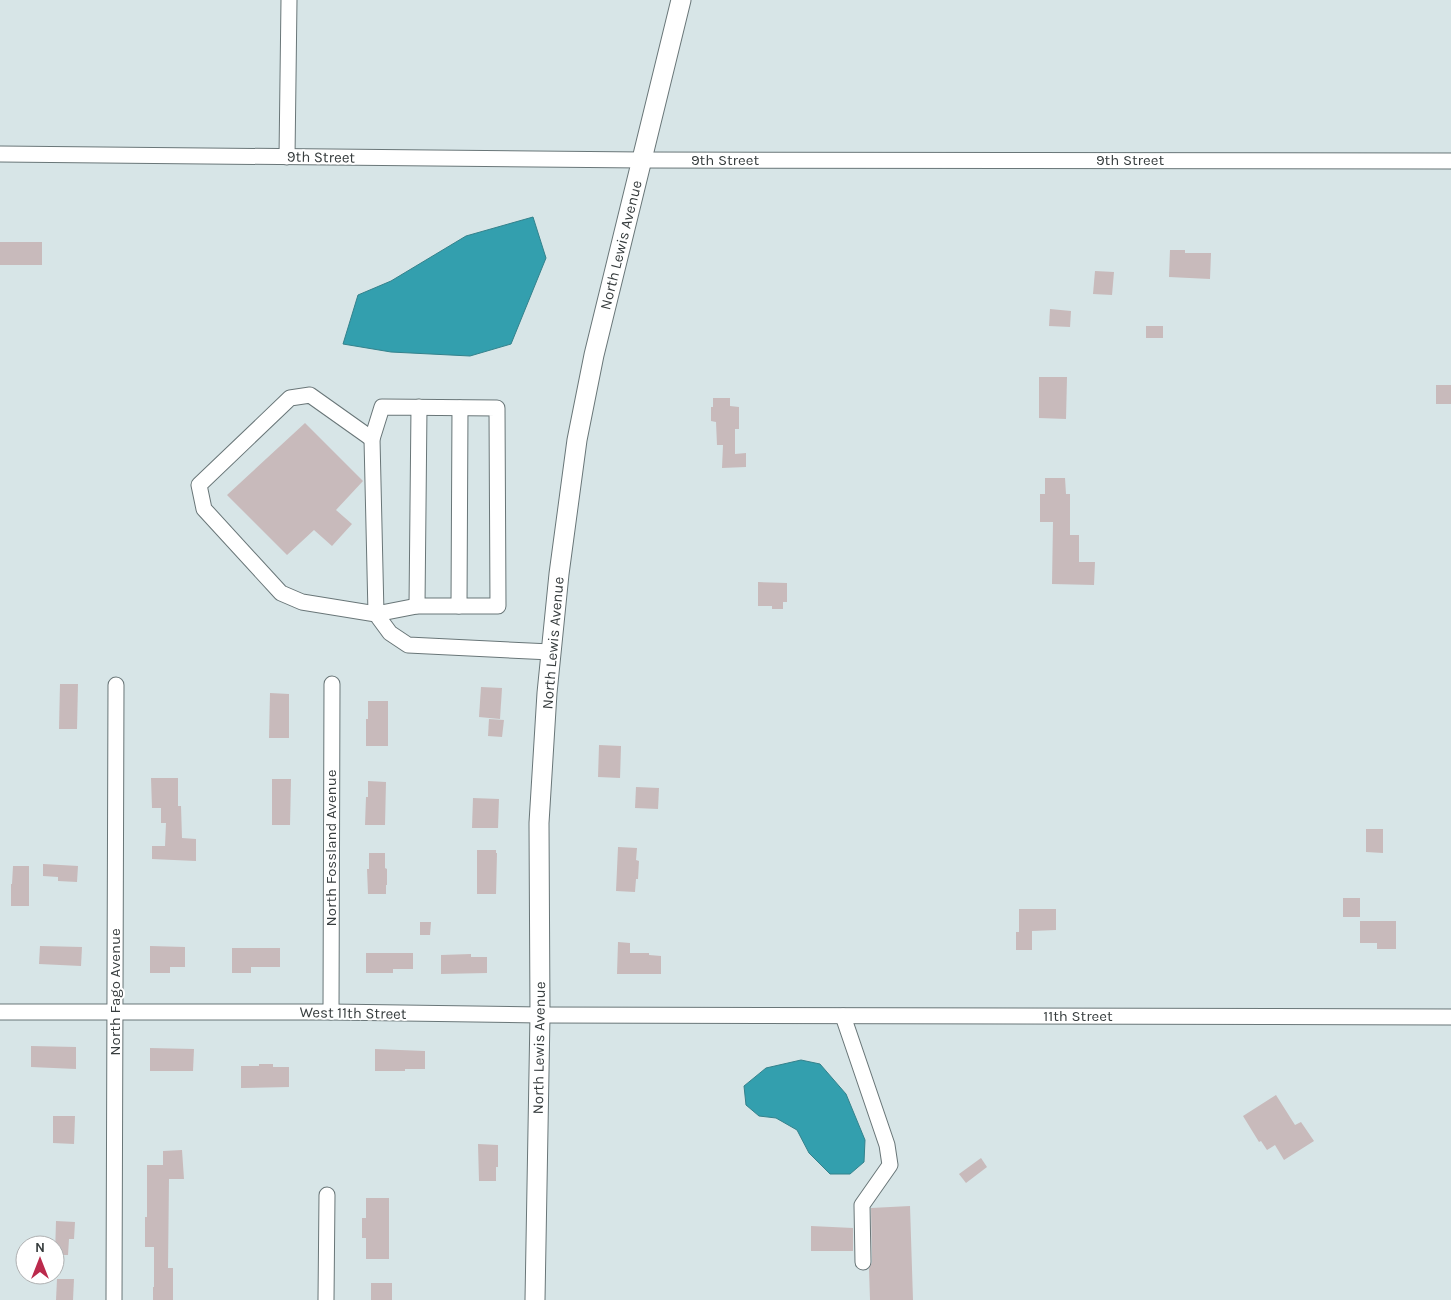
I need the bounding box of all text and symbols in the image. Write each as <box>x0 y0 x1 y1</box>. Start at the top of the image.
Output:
street label: 9th Street <box>287 147 356 167</box>
street label: 9th Street <box>691 151 759 169</box>
street label: 9th Street <box>1096 151 1164 169</box>
street label: North Lewis Avenue <box>596 178 646 312</box>
street label: North Lewis Avenue <box>538 576 568 710</box>
street label: North Fossland Avenue <box>322 770 340 926</box>
street label: North Fago Avenue <box>106 928 124 1056</box>
street label: North Lewis Avenue <box>529 981 549 1115</box>
street label: West 11th Street <box>299 1003 407 1023</box>
street label: 11th Street <box>1043 1007 1113 1025</box>
north arrow <box>15 1235 65 1285</box>
text: N <box>35 1239 45 1256</box>

